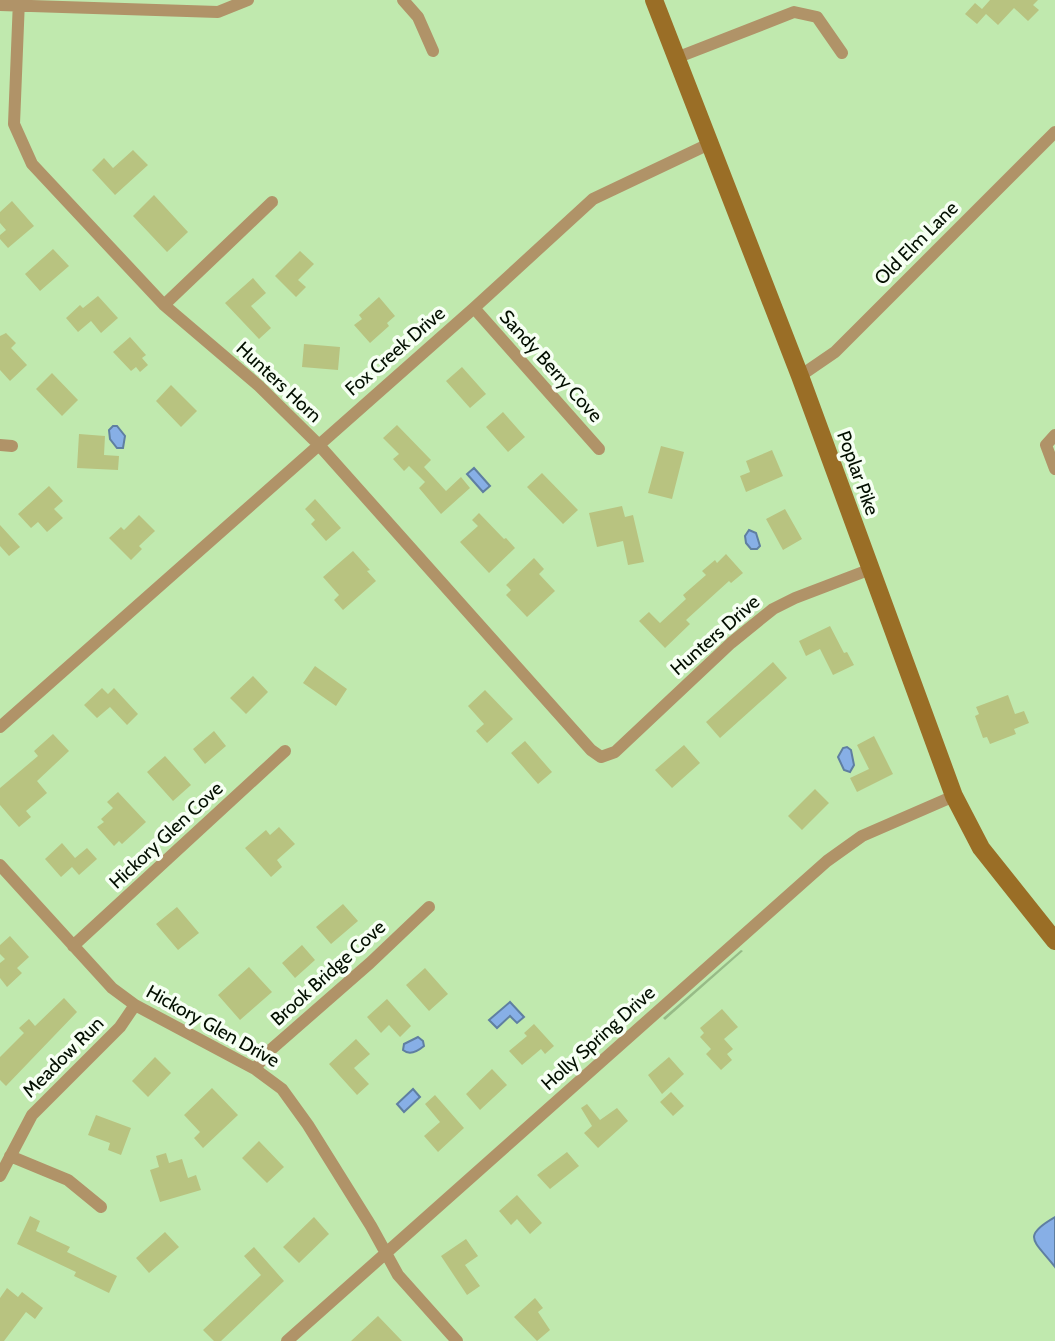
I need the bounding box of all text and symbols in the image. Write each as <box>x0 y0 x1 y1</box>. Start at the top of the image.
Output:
street label: Old Elm Lane <box>869 196 963 290</box>
street label: Fox Creek Drive <box>340 301 450 401</box>
street label: Sandy Berry Cove <box>495 305 608 427</box>
street label: Hunters Horn <box>232 337 326 427</box>
street label: Poplar Pike <box>832 428 884 519</box>
street label: Hunters Drive <box>666 590 764 680</box>
street label: Hickory Glen Cove <box>105 776 228 893</box>
street label: Brook Bridge Cove <box>266 915 390 1031</box>
street label: Hickory Glen Drive <box>142 980 284 1072</box>
street label: Holly Spring Drive <box>536 981 660 1095</box>
street label: Meadow Run <box>18 1012 108 1102</box>

